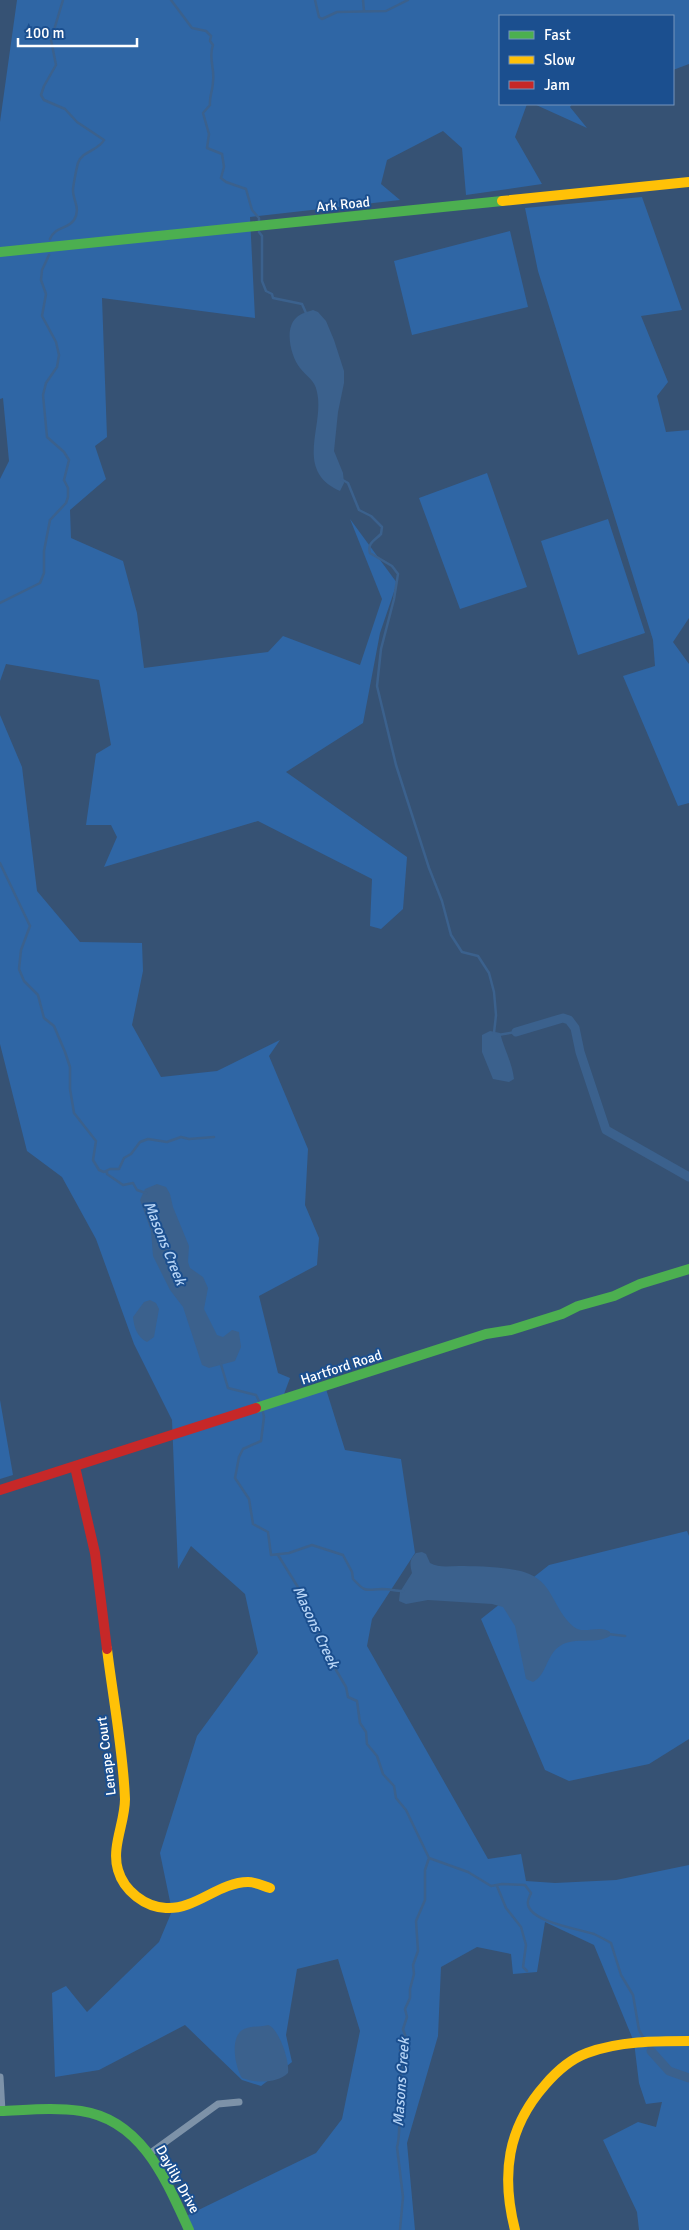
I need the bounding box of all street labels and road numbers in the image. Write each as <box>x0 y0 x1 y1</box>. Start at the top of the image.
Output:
street label: Ark Road <box>315 193 371 216</box>
street label: Hartford Road <box>298 1346 384 1389</box>
street label: Lenape Court <box>93 1715 120 1797</box>
street label: Daylily Drive <box>152 2142 203 2216</box>

